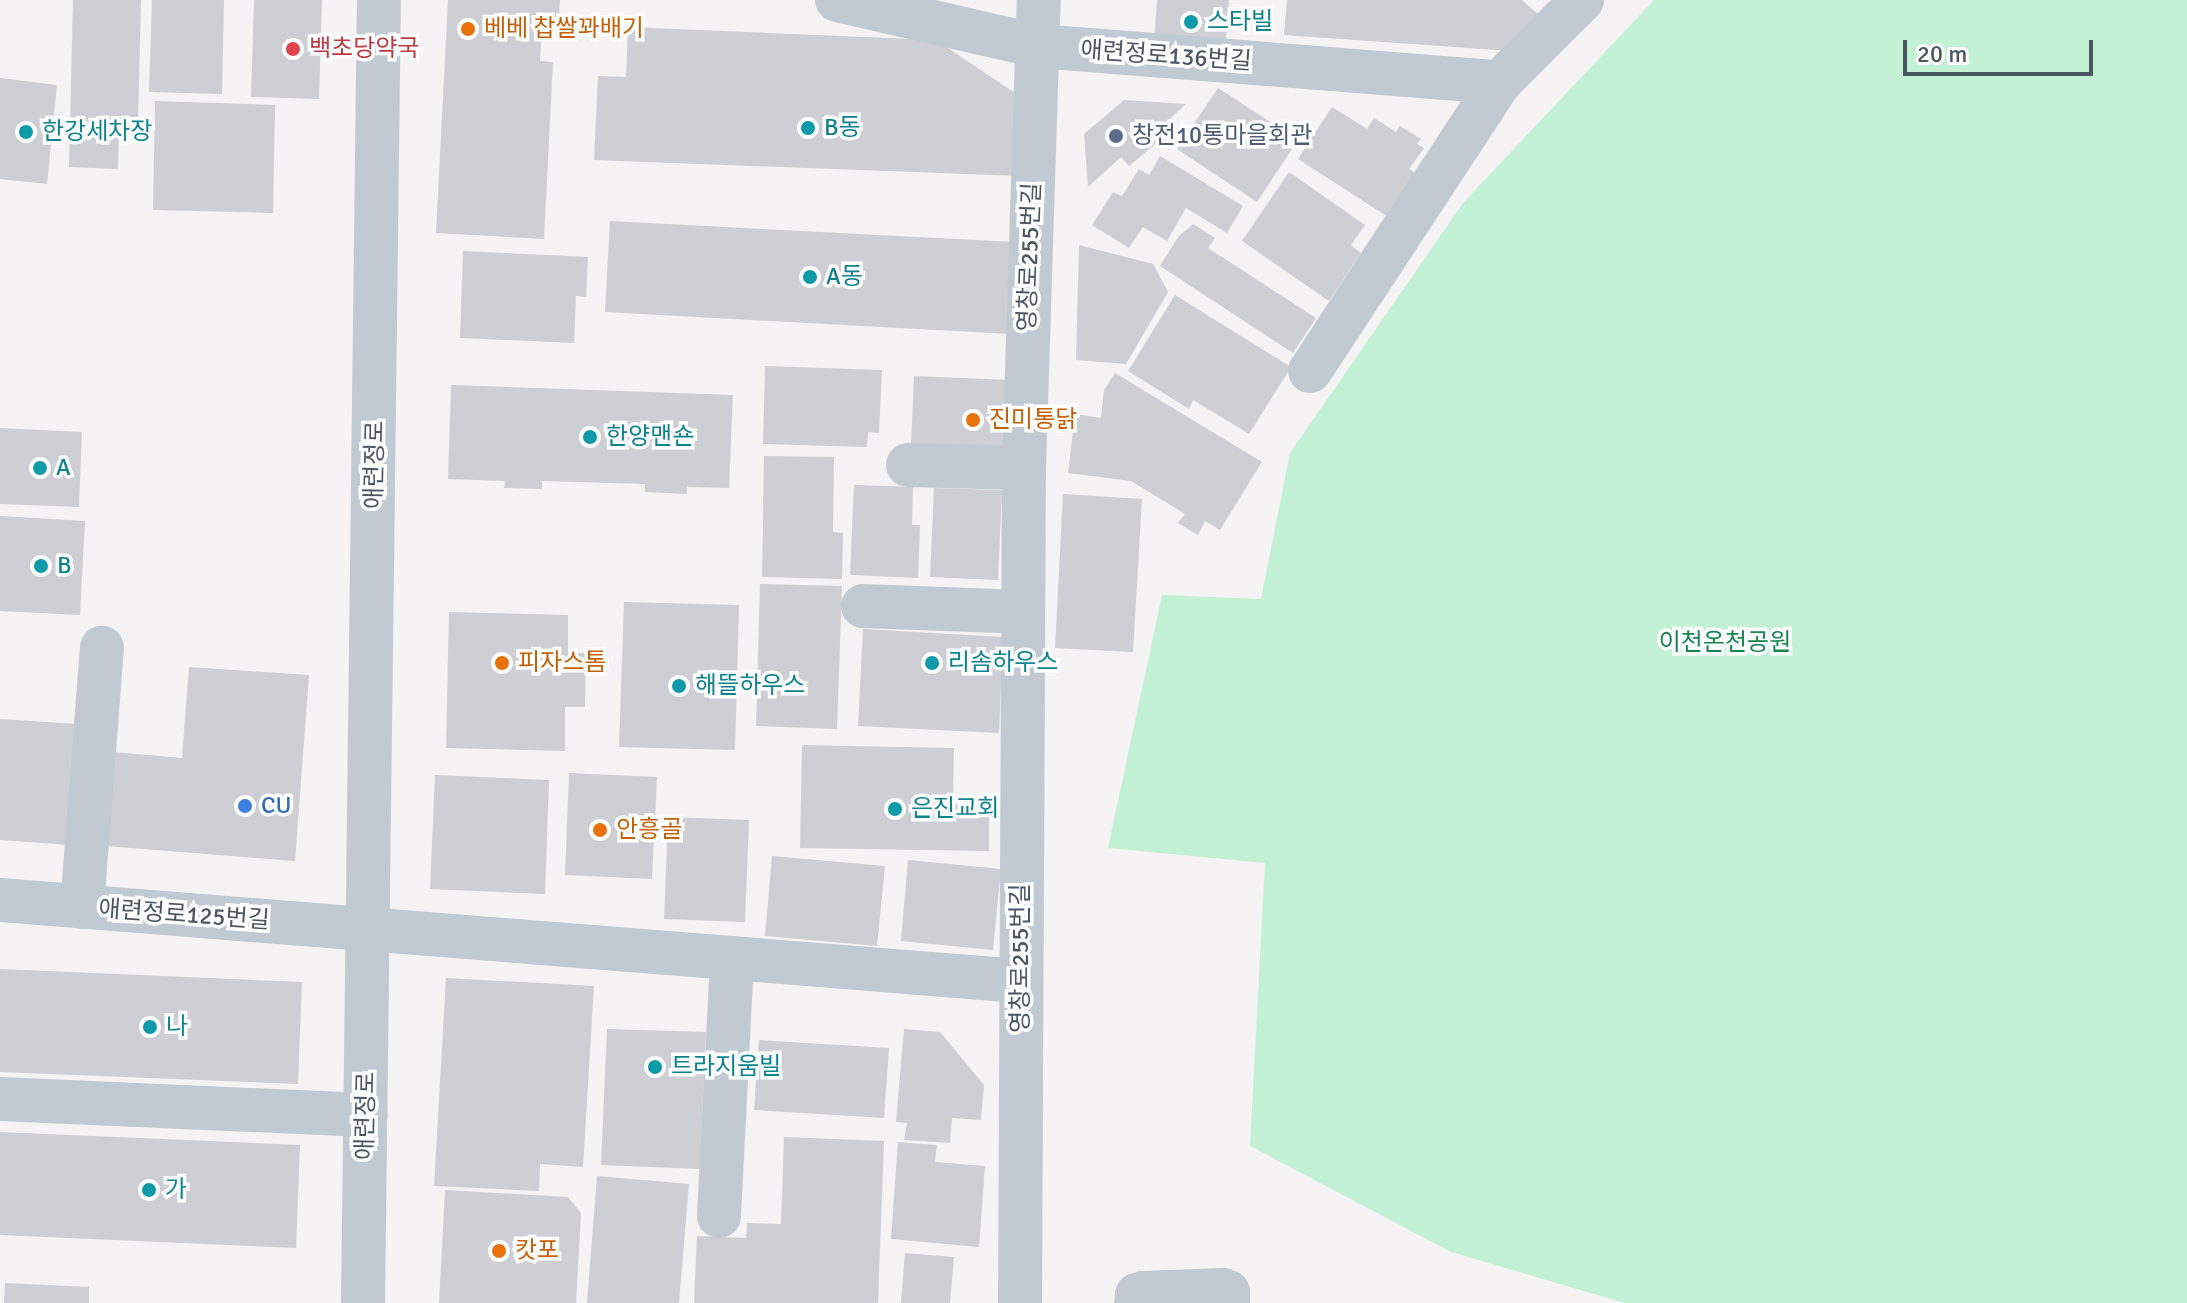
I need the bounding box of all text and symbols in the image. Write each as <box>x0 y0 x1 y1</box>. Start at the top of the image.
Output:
place label: 스타빌 <box>1207 8 1273 36</box>
marker: 스타빌 <box>1182 13 1200 31</box>
place label: 베베 찹쌀꽈배기 <box>484 15 644 43</box>
marker: 베베 찹쌀꽈배기 <box>459 20 477 38</box>
scale bar <box>1907 24 2097 74</box>
place label: 백초당약국 <box>309 35 419 63</box>
street label: 애련정로136번길 <box>1080 36 1252 76</box>
text: 20 m <box>1917 39 1967 69</box>
marker: 백초당약국 <box>284 40 302 58</box>
place label: B동 <box>824 114 861 142</box>
place label: 한강세차장 <box>42 118 152 146</box>
marker: B동 <box>799 119 817 137</box>
place label: 창전10통마을회관 <box>1132 122 1312 150</box>
marker: 한강세차장 <box>17 123 35 141</box>
marker: 창전10통마을회관 <box>1107 127 1125 145</box>
street label: 영창로255번길 <box>1013 182 1047 332</box>
place label: A동 <box>826 263 863 291</box>
marker: A동 <box>801 268 819 286</box>
place label: 진미통닭 <box>989 406 1077 434</box>
marker: 진미통닭 <box>964 411 982 429</box>
street label: 애련정로 <box>360 421 390 509</box>
place label: 한양맨숀 <box>606 423 694 451</box>
marker: 한양맨숀 <box>581 428 599 446</box>
place label: A <box>56 454 71 482</box>
marker: A <box>31 459 49 477</box>
place label: B <box>57 552 72 580</box>
marker: B <box>32 557 50 575</box>
park label: 이천온천공원 <box>1659 629 1791 657</box>
place label: 피자스톰 <box>518 649 606 677</box>
place label: 리솜하우스 <box>948 649 1058 677</box>
marker: 피자스톰 <box>493 654 511 672</box>
marker: 리솜하우스 <box>923 654 941 672</box>
place label: 해뜰하우스 <box>695 672 805 700</box>
marker: 해뜰하우스 <box>670 677 688 695</box>
place label: CU <box>261 792 292 820</box>
place label: 은진교회 <box>911 795 999 823</box>
marker: CU <box>236 797 254 815</box>
marker: 은진교회 <box>886 800 904 818</box>
place label: 안흥골 <box>616 816 682 844</box>
marker: 안흥골 <box>591 821 609 839</box>
street label: 영창로255번길 <box>1007 883 1035 1033</box>
street label: 애련정로125번길 <box>98 895 270 935</box>
place label: 나 <box>166 1013 188 1041</box>
marker: 나 <box>141 1018 159 1036</box>
place label: 트라지움빌 <box>671 1053 781 1081</box>
marker: 트라지움빌 <box>646 1058 664 1076</box>
street label: 애련정로 <box>351 1072 381 1160</box>
place label: 가 <box>165 1176 187 1204</box>
marker: 가 <box>140 1181 158 1199</box>
place label: 캇포 <box>515 1237 559 1265</box>
marker: 캇포 <box>490 1242 508 1260</box>

